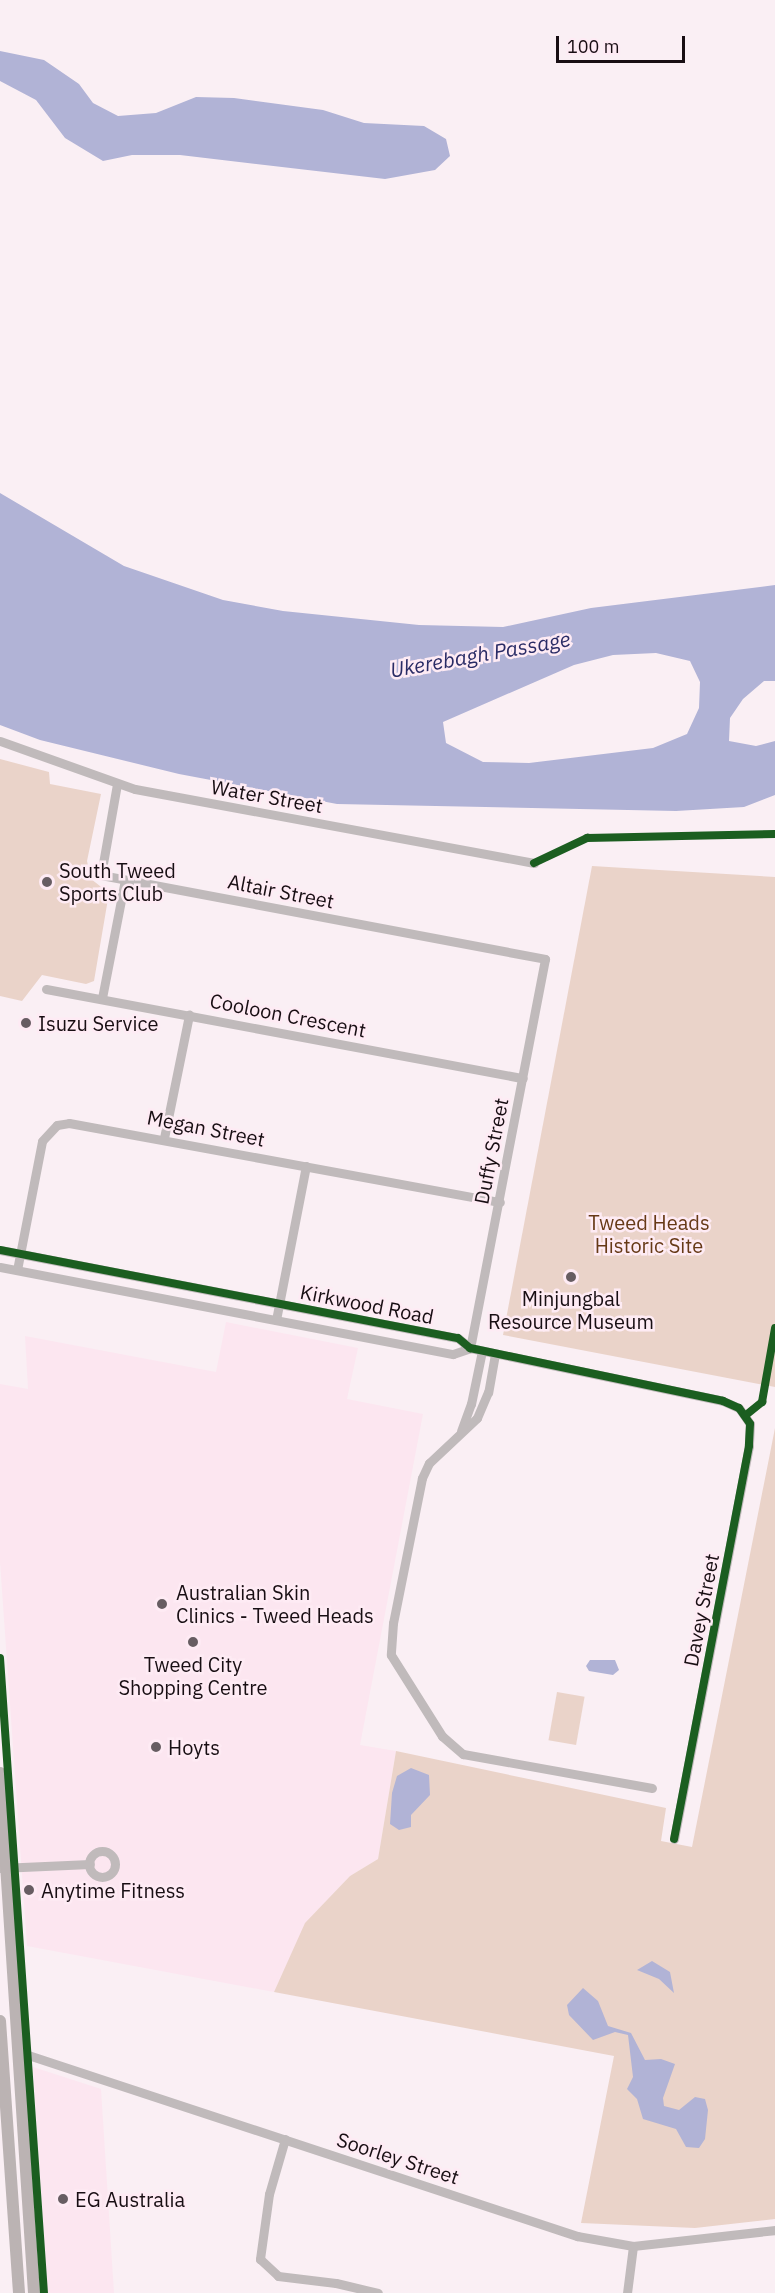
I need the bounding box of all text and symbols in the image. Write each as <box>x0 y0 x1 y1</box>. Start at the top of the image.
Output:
scale bar <box>559 24 688 62</box>
text: 100 m <box>567 35 619 58</box>
water label: Ukerebagh Passage <box>388 626 572 682</box>
street label: Water Street <box>209 774 325 818</box>
place label: South Tweed Sports Club <box>59 858 176 905</box>
street label: Altair Street <box>226 869 336 913</box>
marker: South Tweed Sports Club <box>40 875 54 889</box>
street label: Cooloon Crescent <box>208 988 368 1042</box>
place label: Isuzu Service <box>38 1011 158 1035</box>
marker: Isuzu Service <box>19 1016 33 1030</box>
street label: Duffy Street <box>469 1096 513 1206</box>
street label: Megan Street <box>145 1105 267 1151</box>
park label: Tweed Heads Historic Site <box>588 1211 710 1258</box>
marker: Minjungbal Resource Museum <box>564 1270 578 1284</box>
street label: Kirkwood Road <box>298 1279 436 1329</box>
place label: Minjungbal Resource Museum <box>488 1286 654 1333</box>
street label: Davey Street <box>678 1552 724 1668</box>
place label: Australian Skin Clinics - Tweed Heads <box>176 1580 374 1627</box>
marker: Australian Skin Clinics - Tweed Heads <box>153 1595 171 1613</box>
marker: Tweed City Shopping Centre <box>186 1635 200 1649</box>
place label: Tweed City Shopping Centre <box>118 1652 268 1699</box>
place label: Hoyts <box>168 1735 220 1759</box>
marker: Hoyts <box>149 1740 163 1754</box>
place label: Anytime Fitness <box>41 1878 185 1902</box>
marker: Anytime Fitness <box>22 1883 36 1897</box>
street label: Soorley Street <box>334 2127 462 2189</box>
place label: EG Australia <box>75 2187 185 2211</box>
marker: EG Australia <box>56 2192 70 2206</box>

